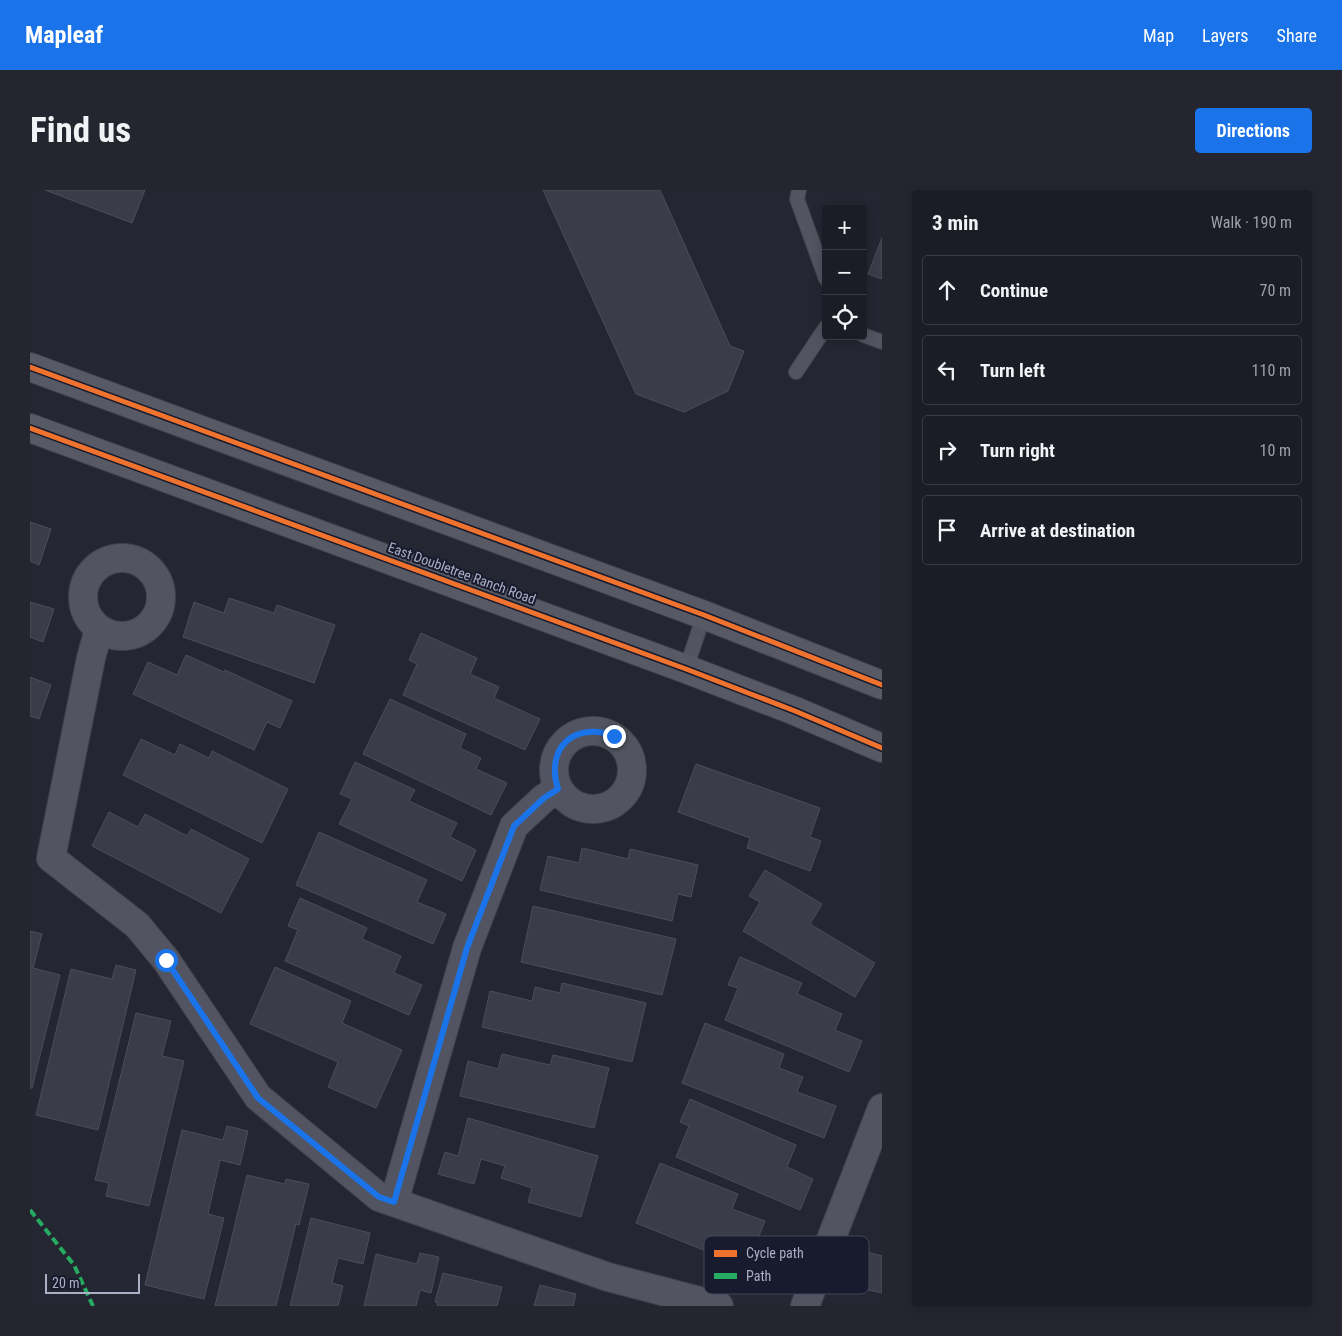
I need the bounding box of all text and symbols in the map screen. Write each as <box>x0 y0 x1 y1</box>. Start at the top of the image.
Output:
text: Mapleaf <box>25 21 103 49</box>
text: Map <box>1143 25 1174 46</box>
text: Layers <box>1202 25 1249 46</box>
text: Share <box>1277 25 1317 46</box>
button: Directions <box>1195 108 1312 153</box>
text: Find us <box>30 110 131 151</box>
map controls <box>822 205 867 340</box>
button: + <box>822 205 867 250</box>
text: 3 min <box>932 211 979 235</box>
text: Walk · 190 m <box>1211 213 1292 232</box>
button: − <box>822 250 867 295</box>
icon: ahead <box>933 276 961 304</box>
text: Continue <box>980 279 1048 302</box>
text: 70 m <box>1259 281 1291 300</box>
button: locate <box>822 295 867 340</box>
icon: left <box>933 356 961 384</box>
text: Turn left <box>980 359 1045 382</box>
text: 110 m <box>1252 361 1291 380</box>
icon: right <box>933 436 961 464</box>
text: Turn right <box>980 439 1055 462</box>
text: 10 m <box>1259 441 1291 460</box>
icon: arrive <box>933 516 961 544</box>
text: Arrive at destination <box>980 519 1135 542</box>
street label: East Doubletree Ranch Road <box>386 539 538 607</box>
route end <box>603 725 626 748</box>
route start <box>155 949 178 972</box>
legend <box>704 1236 869 1294</box>
text: Cycle path <box>746 1245 804 1261</box>
text: Path <box>746 1268 771 1284</box>
scale bar <box>45 1271 140 1294</box>
text: 20 m <box>52 1275 80 1291</box>

